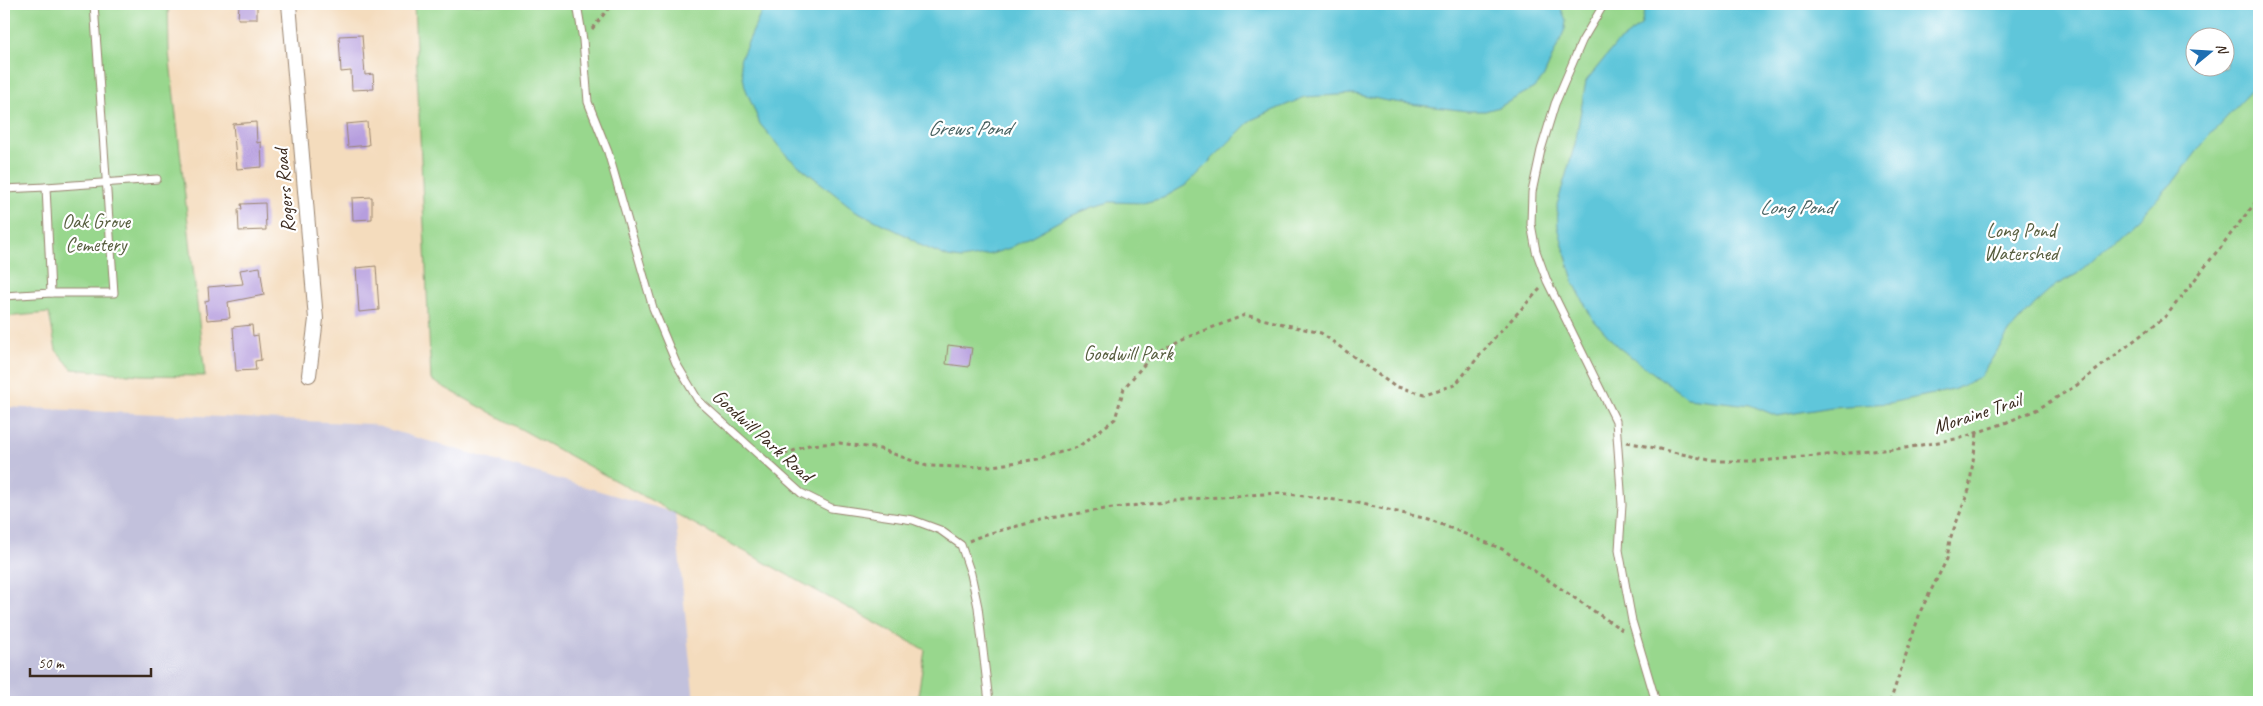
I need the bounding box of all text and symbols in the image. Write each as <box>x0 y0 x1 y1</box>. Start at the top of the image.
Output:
north arrow <box>2186 28 2236 78</box>
text: N <box>2212 41 2232 57</box>
water label: Grews Pond <box>928 115 1017 141</box>
street label: Rogers Road <box>268 145 301 234</box>
water label: Long Pond <box>1760 194 1839 220</box>
park label: Oak Grove Cemetery <box>62 209 131 257</box>
park label: Long Pond Watershed <box>1984 218 2061 266</box>
park label: Goodwill Park <box>1083 341 1174 366</box>
street label: Goodwill Park Road <box>707 384 821 489</box>
street label: Moraine Trail <box>1930 386 2028 439</box>
scale bar <box>30 646 151 678</box>
text: 50 m <box>38 654 65 673</box>

